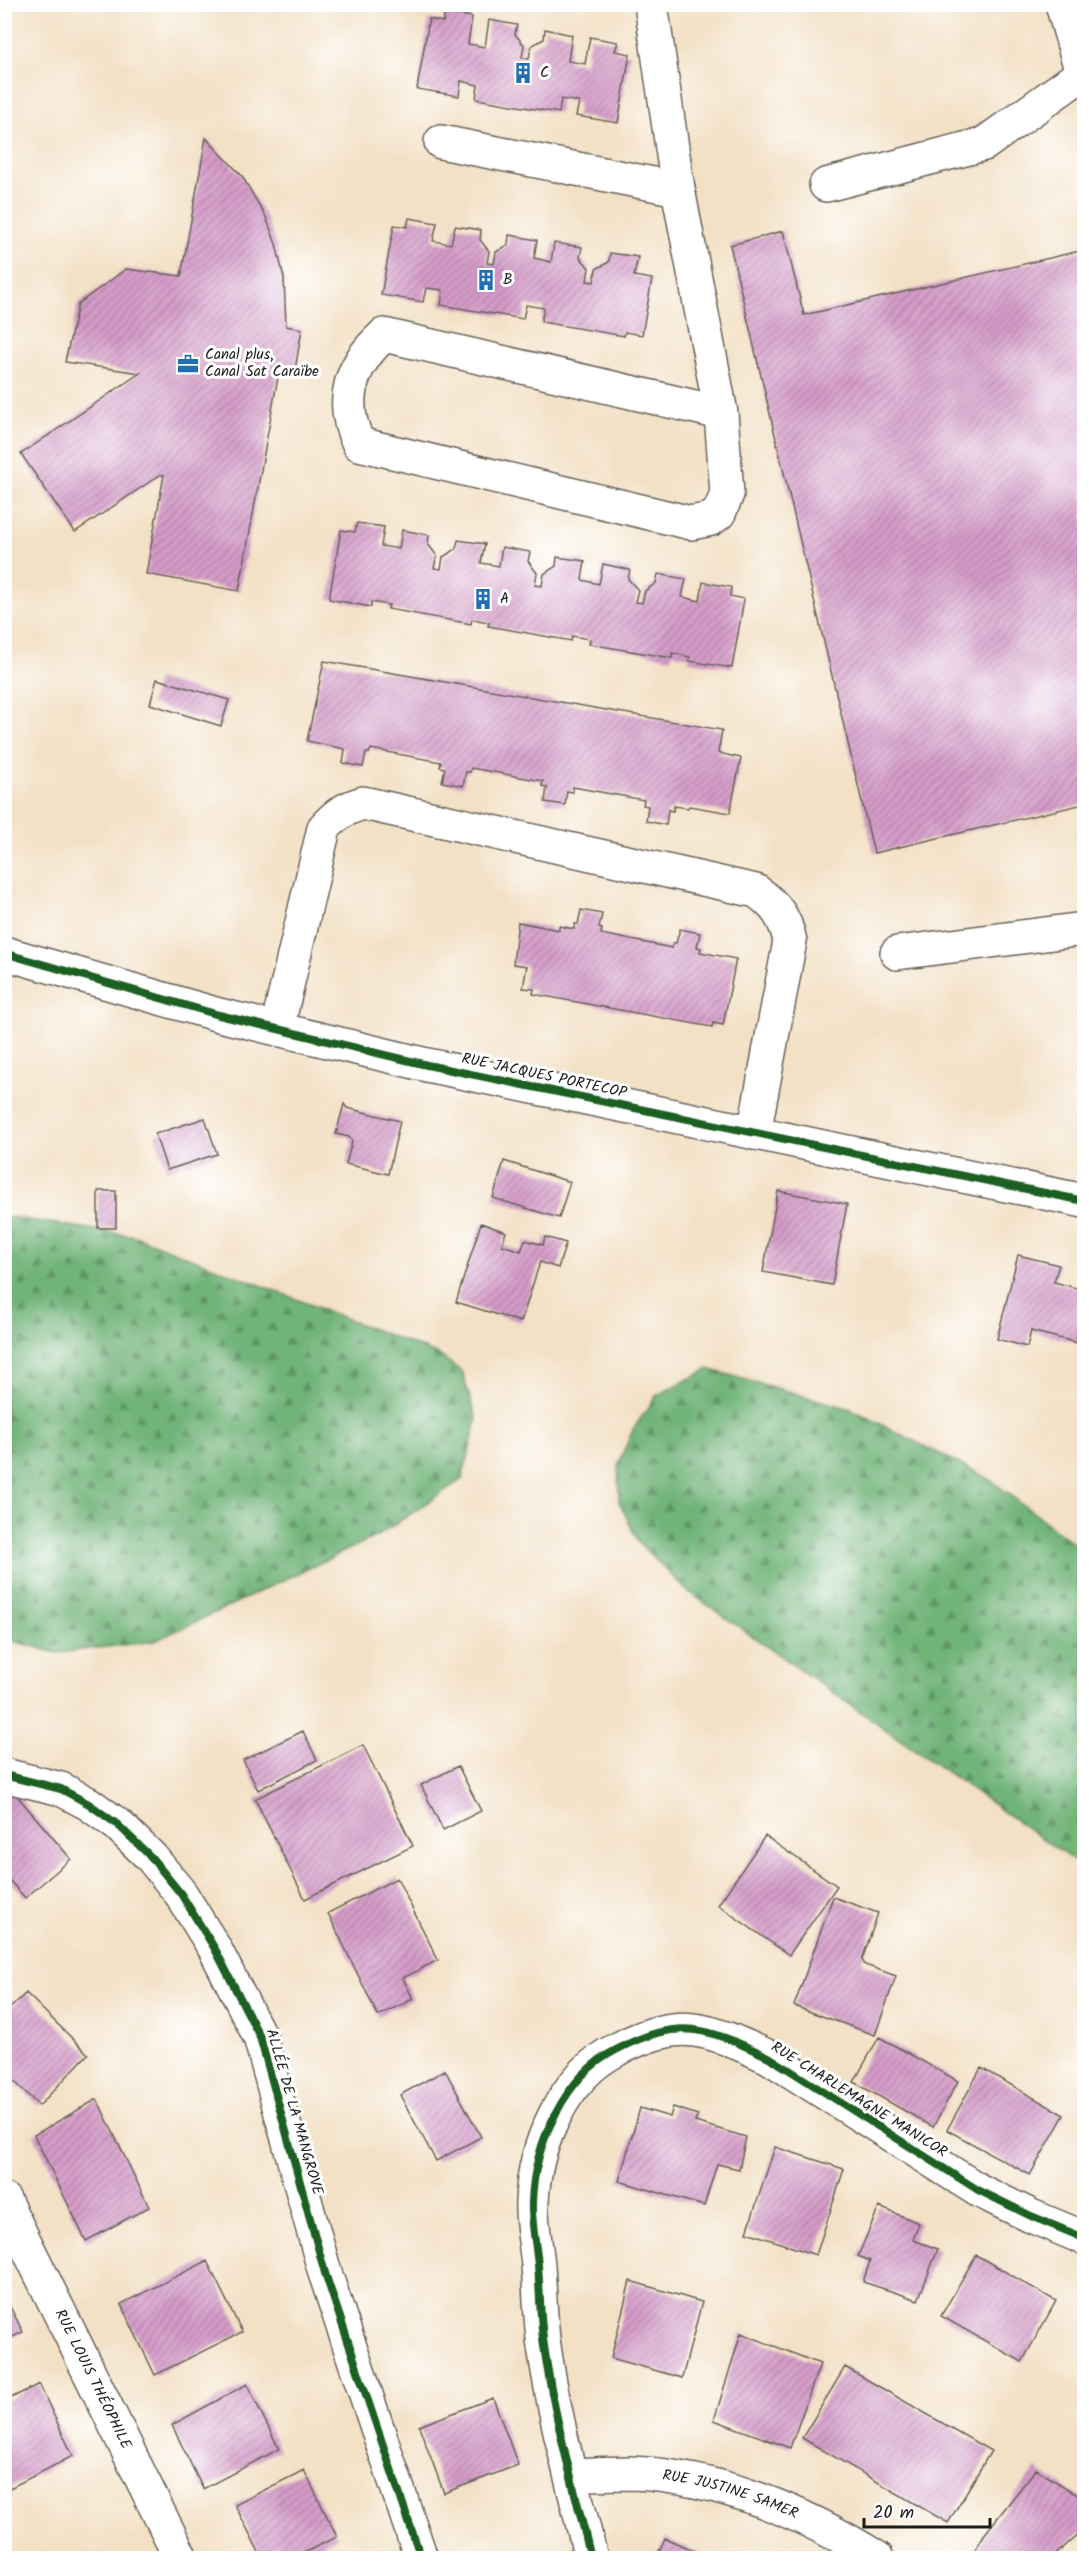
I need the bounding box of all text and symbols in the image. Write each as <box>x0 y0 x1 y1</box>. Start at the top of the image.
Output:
building icon: C <box>511 61 535 85</box>
place label: C <box>540 61 549 85</box>
building icon: B <box>474 268 498 292</box>
place label: B <box>503 268 513 292</box>
place label: Canal plus, Canal Sat Caraïbe <box>205 343 319 384</box>
office icon: Canal plus, Canal Sat Caraïbe <box>176 352 200 376</box>
building icon: A <box>471 587 495 611</box>
place label: A <box>500 587 509 611</box>
street label: RUE JACQUES PORTECOP <box>459 1047 630 1105</box>
street label: ALLÉE DE LA MANGROVE <box>259 2026 330 2199</box>
street label: RUE CHARLEMAGNE MANICOR <box>766 2036 952 2164</box>
street label: RUE LOUIS THÉOPHILE <box>48 2305 138 2455</box>
street label: RUE JUSTINE SAMER <box>661 2464 802 2526</box>
scale bar <box>864 2491 990 2529</box>
text: 20 m <box>873 2499 914 2528</box>

